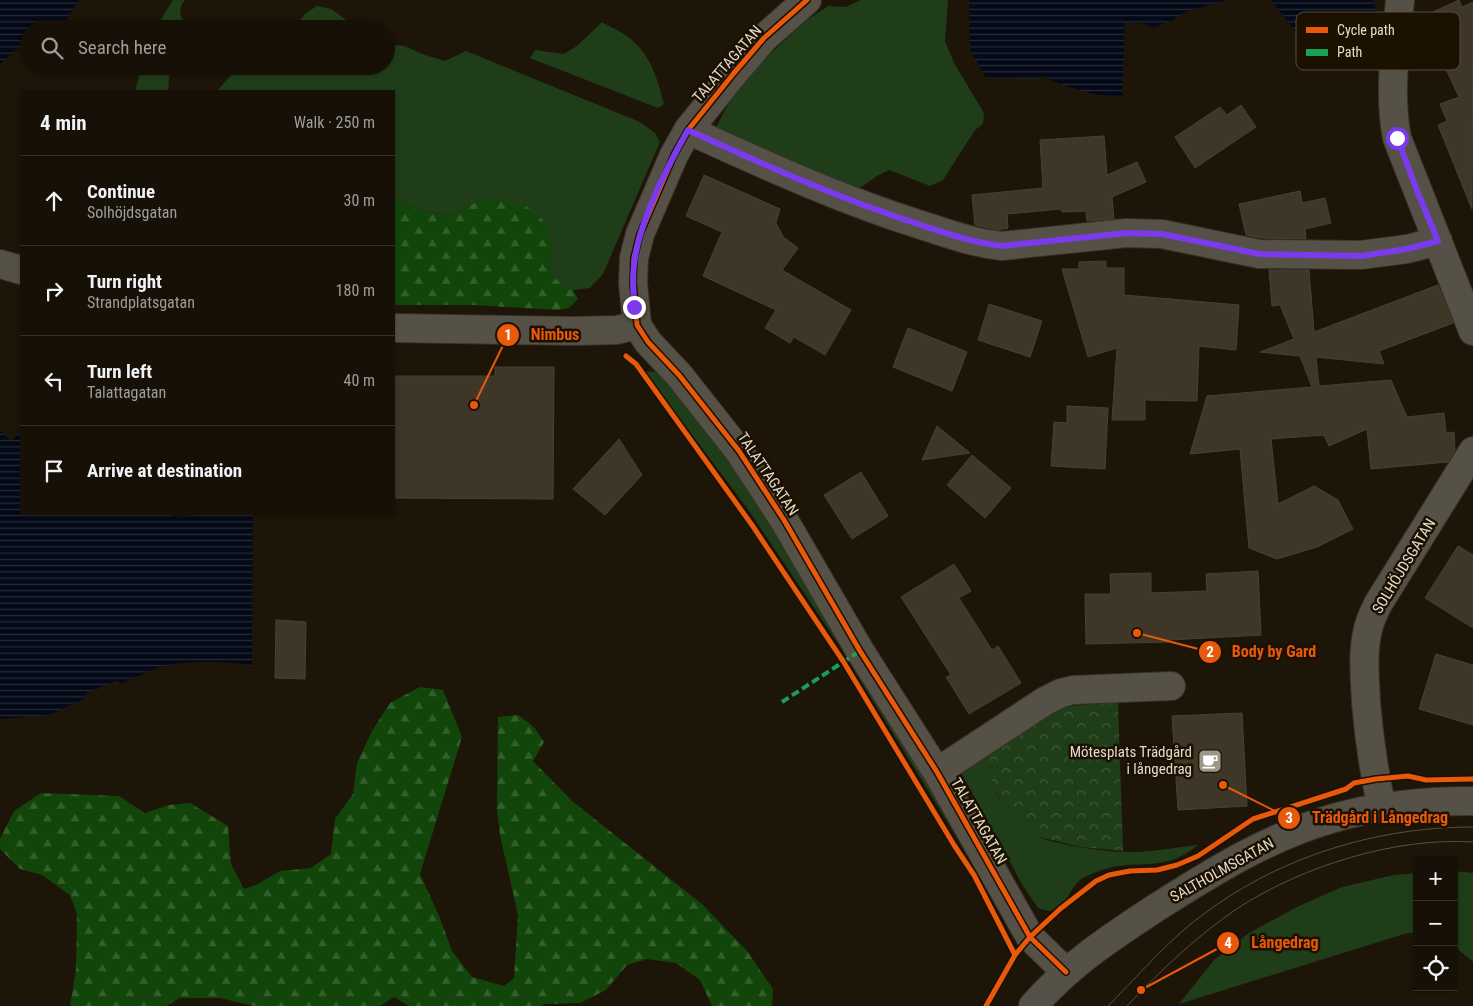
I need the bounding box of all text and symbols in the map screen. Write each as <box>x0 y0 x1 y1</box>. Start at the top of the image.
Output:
legend <box>1296 12 1460 70</box>
search box <box>20 20 395 75</box>
street label: TALATTAGATAN <box>689 22 765 106</box>
text: Cycle path <box>1337 22 1395 38</box>
icon: search <box>38 34 66 62</box>
text: Search here <box>78 36 166 59</box>
text: Path <box>1337 44 1362 60</box>
text: 4 min <box>40 111 87 135</box>
text: Walk · 250 m <box>294 113 375 132</box>
route start <box>1386 127 1409 150</box>
text: Continue <box>87 180 155 203</box>
icon: ahead <box>40 187 68 215</box>
text: 30 m <box>343 191 375 210</box>
text: Solhöjdsgatan <box>87 203 177 222</box>
text: Turn right <box>87 270 162 293</box>
icon: right <box>40 277 68 305</box>
text: 180 m <box>336 281 375 300</box>
text: Strandplatsgatan <box>87 293 195 312</box>
route end <box>623 296 646 319</box>
callout: Nimbus <box>495 319 589 350</box>
text: Nimbus <box>531 325 579 344</box>
text: 1 <box>504 326 512 344</box>
text: Turn left <box>87 360 152 383</box>
icon: left <box>40 367 68 395</box>
text: 40 m <box>343 371 375 390</box>
text: Talattagatan <box>87 383 166 402</box>
street label: TALATTAGATAN <box>734 429 802 519</box>
icon: arrive <box>40 457 68 485</box>
text: Arrive at destination <box>87 459 242 482</box>
street label: SOLHÖJDSGATAN <box>1369 515 1439 617</box>
callout: Body by Gard <box>1197 636 1327 667</box>
text: Body by Gard <box>1232 642 1316 661</box>
text: 2 <box>1206 643 1214 661</box>
place label: Mötesplats Trädgård i långedrag <box>1070 743 1192 778</box>
cafe icon: Mötesplats Trädgård i långedrag <box>1197 748 1223 774</box>
street label: TALATTAGATAN <box>947 775 1011 867</box>
callout: Trädgård i Långedrag <box>1277 802 1458 833</box>
text: Trädgård i Långedrag <box>1312 808 1448 827</box>
text: 3 <box>1285 809 1293 827</box>
street label: SALTHOLMSGATAN <box>1167 834 1277 906</box>
map controls <box>1413 856 1458 991</box>
button: + <box>1413 856 1458 901</box>
button: − <box>1413 901 1458 946</box>
callout: Långedrag <box>1216 927 1328 958</box>
text: Långedrag <box>1251 933 1319 952</box>
text: 4 <box>1224 934 1232 952</box>
button: locate <box>1413 946 1458 991</box>

